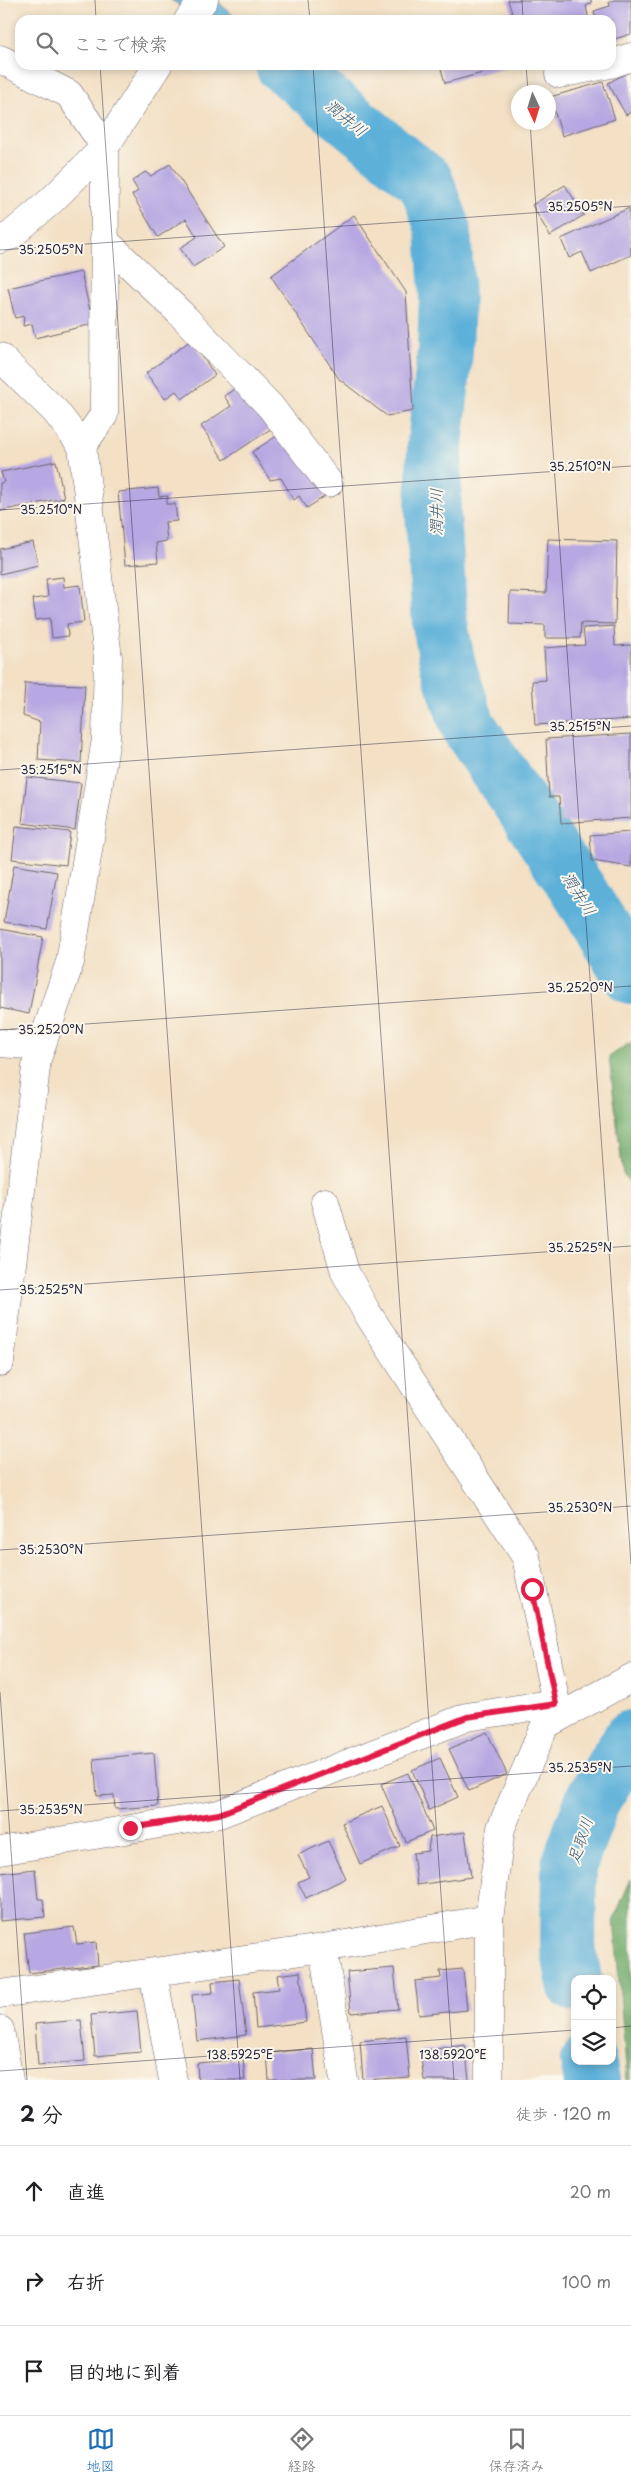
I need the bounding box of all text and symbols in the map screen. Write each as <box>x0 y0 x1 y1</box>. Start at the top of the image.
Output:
search box <box>15 15 616 70</box>
icon: search <box>33 29 61 57</box>
text: ここで検索 <box>73 29 168 57</box>
north arrow <box>511 85 556 130</box>
water label: 潤井川 <box>321 93 373 141</box>
text: 35.2505°N <box>547 197 613 215</box>
text: 35.2505°N <box>18 240 84 258</box>
text: 35.2510°N <box>549 457 611 475</box>
water label: 潤井川 <box>423 488 447 536</box>
text: 35.2510°N <box>20 500 82 518</box>
text: 35.2515°N <box>549 717 611 735</box>
text: 35.2515°N <box>20 760 82 778</box>
water label: 潤井川 <box>557 866 603 920</box>
text: 35.2520°N <box>547 978 613 996</box>
text: 35.2520°N <box>18 1020 84 1038</box>
text: 35.2525°N <box>548 1238 612 1256</box>
text: 35.2525°N <box>19 1280 83 1298</box>
text: 35.2530°N <box>548 1498 612 1516</box>
text: 35.2530°N <box>19 1540 83 1558</box>
route start <box>521 1578 544 1601</box>
text: 35.2535°N <box>548 1758 612 1776</box>
text: 35.2535°N <box>19 1800 83 1818</box>
water label: 足取川 <box>560 1813 598 1867</box>
route end <box>119 1817 142 1840</box>
map controls <box>571 1975 616 2065</box>
button: locate <box>571 1975 616 2020</box>
button: layers <box>571 2020 616 2065</box>
text: 138.5925°E <box>207 2045 273 2063</box>
text: 138.5920°E <box>419 2045 487 2063</box>
text: 2 分 <box>20 2097 62 2129</box>
text: 徒歩 · 120 m <box>516 2101 611 2125</box>
icon: ahead <box>20 2177 48 2205</box>
text: 直進 <box>67 2177 105 2205</box>
text: 20 m <box>570 2179 611 2203</box>
icon: right <box>20 2267 48 2295</box>
text: 右折 <box>67 2267 105 2295</box>
text: 100 m <box>562 2269 611 2293</box>
icon: arrive <box>20 2357 48 2385</box>
text: 目的地に到着 <box>67 2357 181 2385</box>
tab: 地図 <box>87 2425 115 2476</box>
tab: 経路 <box>288 2425 316 2476</box>
tab: 保存済み <box>489 2425 545 2476</box>

